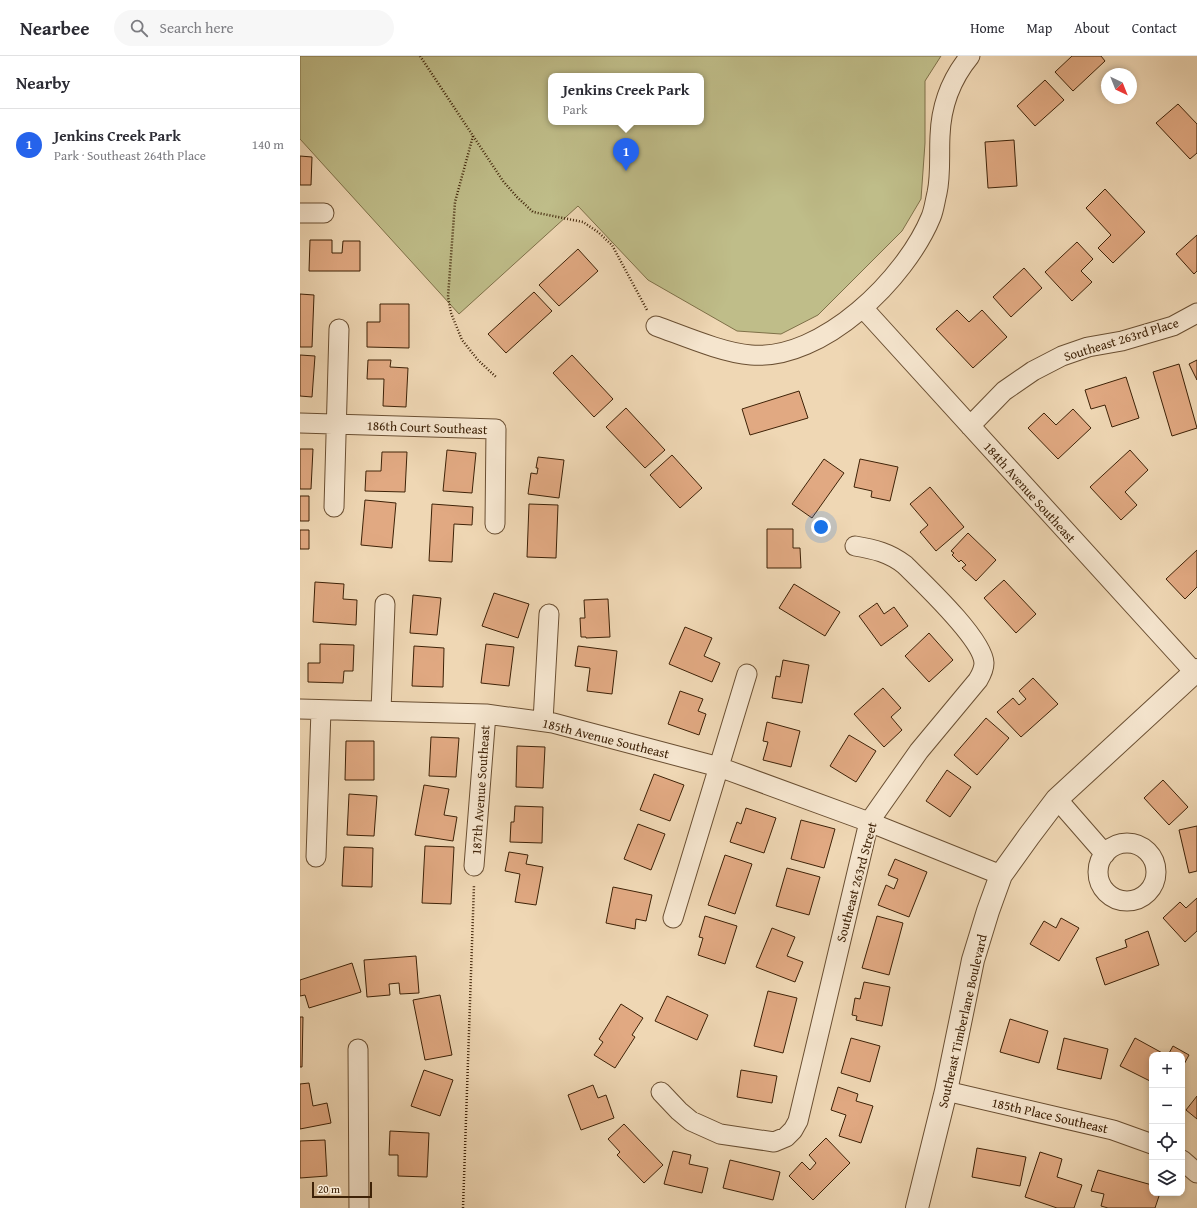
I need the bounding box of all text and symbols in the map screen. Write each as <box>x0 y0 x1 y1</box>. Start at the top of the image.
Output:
search box <box>114 10 394 46</box>
text: Nearbee <box>20 14 90 42</box>
icon: search <box>128 17 150 39</box>
text: Search here <box>160 17 234 38</box>
text: Home <box>970 18 1005 38</box>
text: Map <box>1027 18 1052 38</box>
text: About <box>1074 18 1110 38</box>
text: Contact <box>1132 18 1177 38</box>
north arrow <box>1101 68 1137 104</box>
text: Nearby <box>16 70 70 95</box>
popup <box>548 73 704 125</box>
text: Jenkins Creek Park <box>563 79 689 100</box>
text: Park <box>563 100 588 119</box>
text: Jenkins Creek Park <box>54 125 181 146</box>
text: 1 <box>26 135 32 154</box>
text: 140 m <box>252 135 284 154</box>
pin: 1 <box>613 138 639 171</box>
text: Park · Southeast 264th Place <box>54 146 206 165</box>
street label: Southeast 263rd Place <box>1061 313 1181 366</box>
street label: 186th Court Southeast <box>366 416 488 439</box>
street label: 184th Avenue Southeast <box>979 438 1081 547</box>
your location <box>811 517 831 537</box>
street label: 185th Avenue Southeast <box>540 714 672 764</box>
street label: 187th Avenue Southeast <box>466 724 495 856</box>
street label: Southeast 263rd Street <box>831 820 882 944</box>
street label: Southeast Timberlane Boulevard <box>933 932 992 1110</box>
map controls <box>1149 1052 1185 1196</box>
button: + <box>1149 1052 1185 1088</box>
button: − <box>1149 1088 1185 1124</box>
street label: 185th Place Southeast <box>990 1093 1110 1138</box>
button: locate <box>1149 1124 1185 1160</box>
button: layers <box>1149 1160 1185 1196</box>
scale bar <box>312 1180 372 1199</box>
text: 20 m <box>318 1181 340 1197</box>

